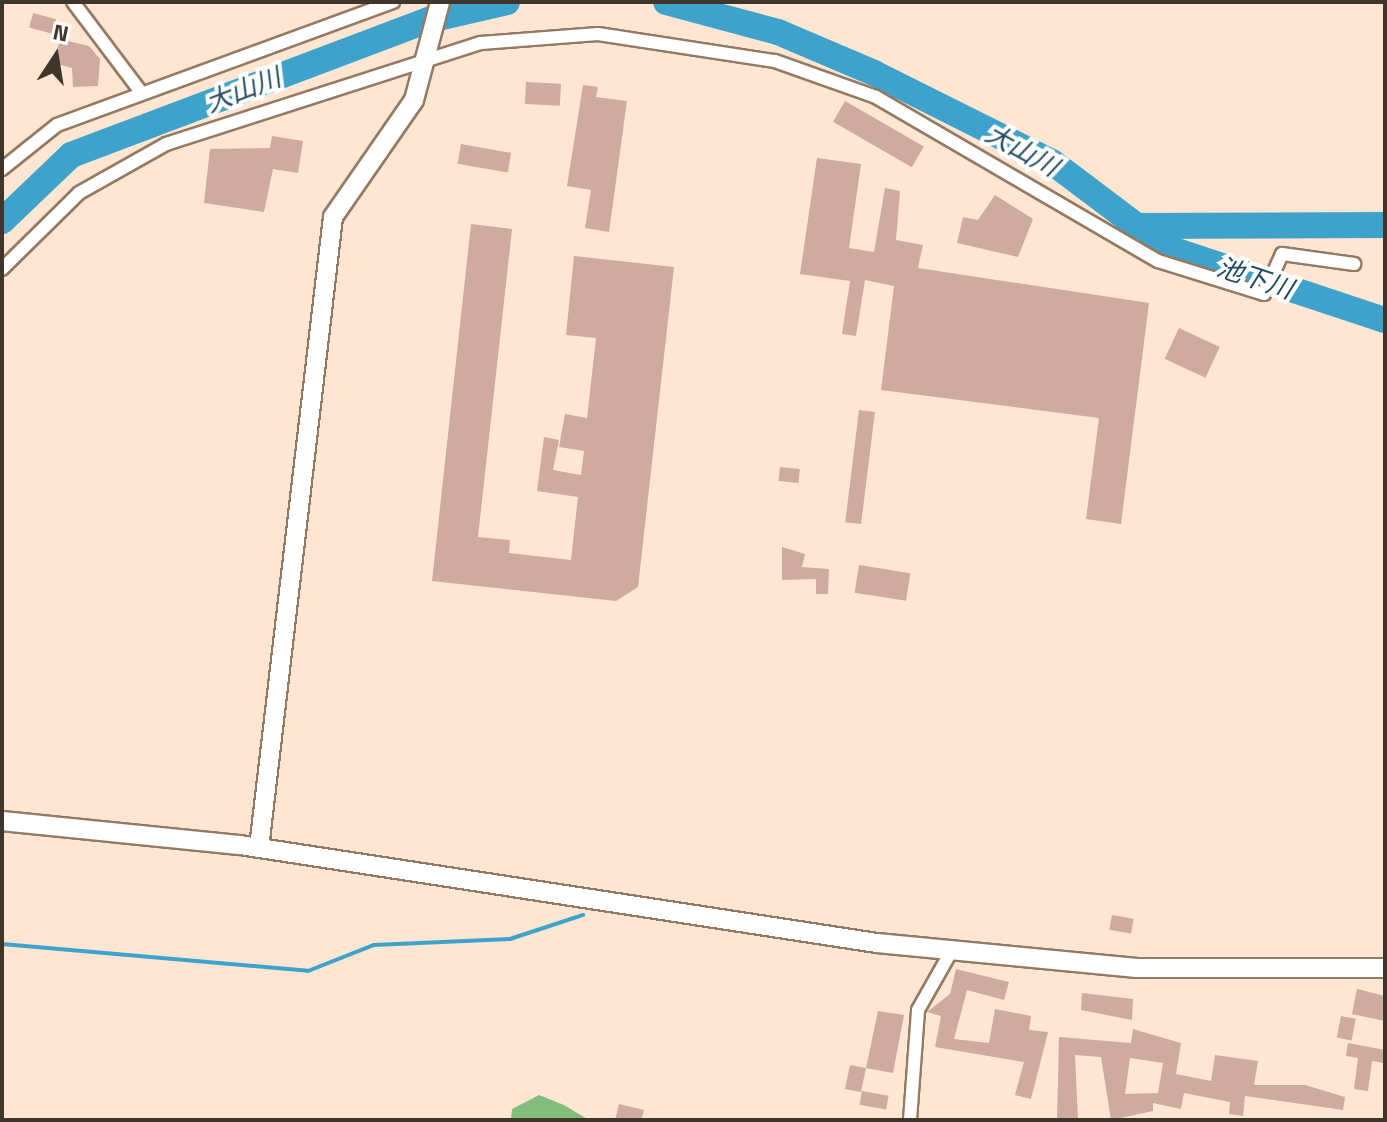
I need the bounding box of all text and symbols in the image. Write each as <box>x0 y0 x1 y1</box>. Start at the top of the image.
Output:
text: N <box>50 14 72 51</box>
north arrow <box>16 16 96 96</box>
water label: 大山川 <box>201 61 285 119</box>
water label: 大山川 <box>980 117 1064 183</box>
water label: 池下川 <box>1213 251 1297 305</box>

